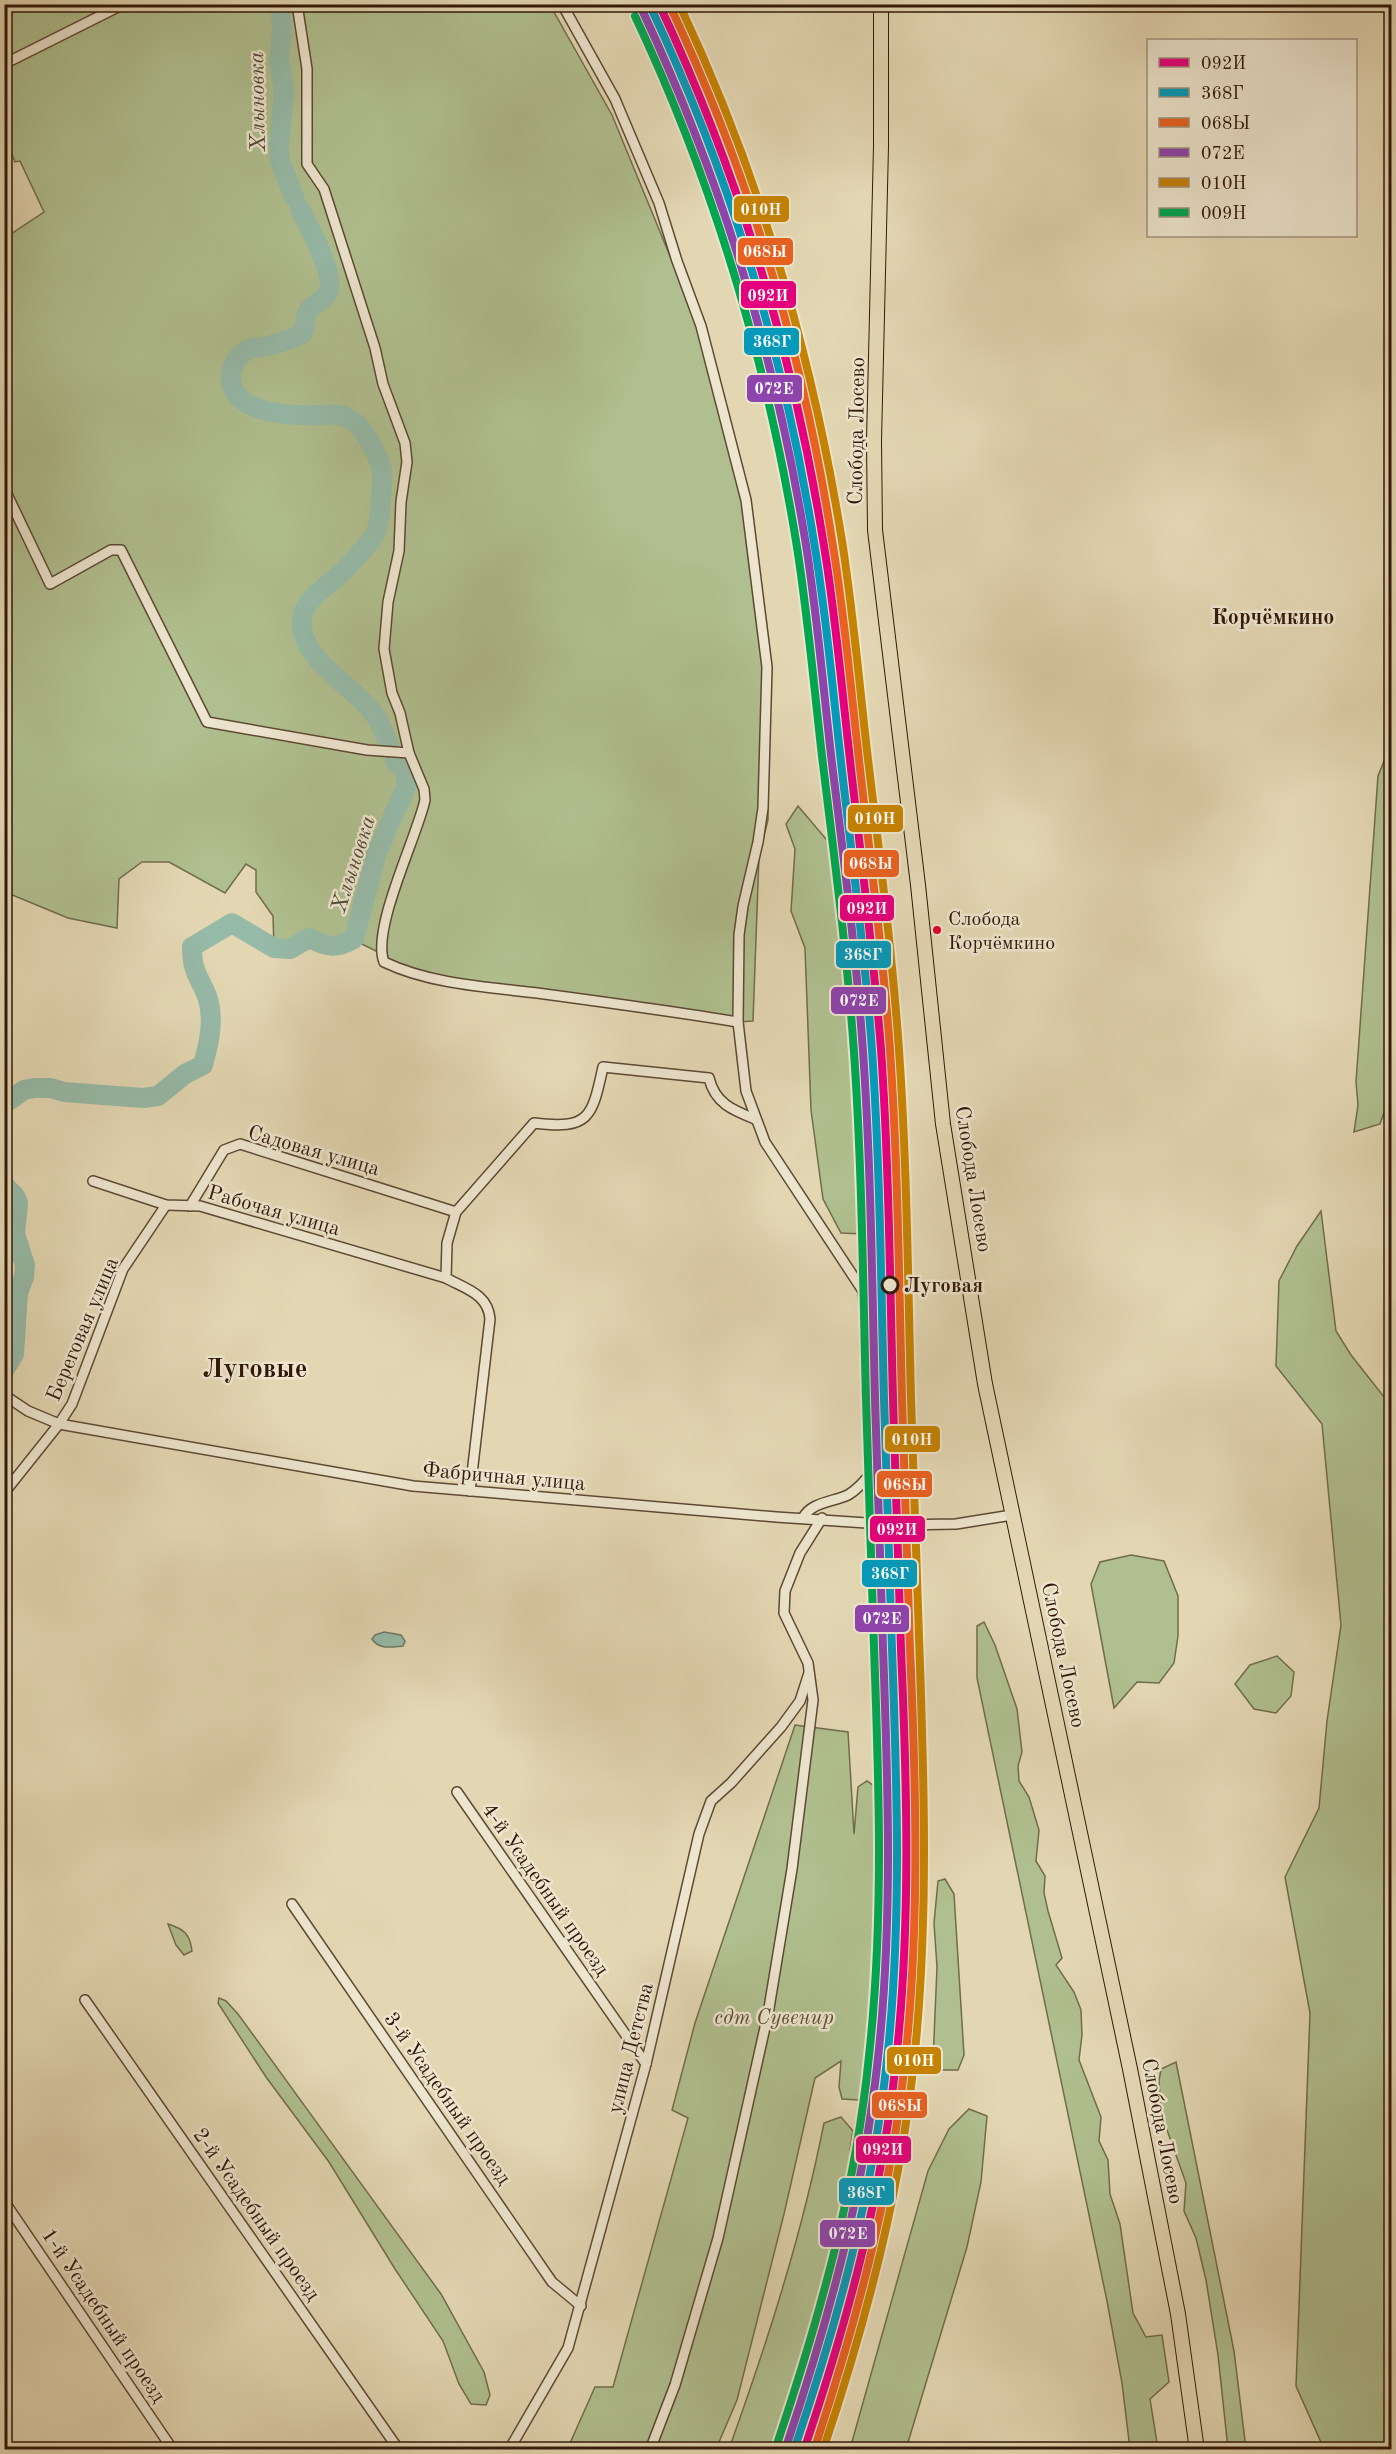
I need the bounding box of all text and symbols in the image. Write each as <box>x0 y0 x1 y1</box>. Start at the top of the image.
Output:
legend <box>1147 39 1357 237</box>
water label: Хлыновка <box>246 51 270 153</box>
text: 092И <box>1201 55 1246 73</box>
text: 368Г <box>1201 85 1244 103</box>
text: 068Ы <box>1201 115 1250 133</box>
text: 072Е <box>1201 145 1245 163</box>
text: 010Н <box>1201 175 1247 193</box>
line badge: 010Н <box>733 195 790 223</box>
text: 010Н <box>740 203 782 219</box>
text: 009Н <box>1201 205 1247 223</box>
line badge: 068Ы <box>737 237 794 266</box>
text: 068Ы <box>743 245 787 261</box>
line badge: 092И <box>740 280 797 309</box>
text: 092И <box>747 289 789 305</box>
line badge: 368Г <box>743 327 800 356</box>
text: 368Г <box>753 335 791 351</box>
street label: Слобода Лосево <box>846 357 869 505</box>
line badge: 072Е <box>746 374 803 403</box>
text: 072Е <box>755 382 793 398</box>
district label: Корчёмкино <box>1212 607 1334 629</box>
line badge: 010Н <box>847 804 904 833</box>
text: 010Н <box>854 812 896 828</box>
water label: Хлыновка <box>328 813 380 916</box>
line badge: 068Ы <box>843 849 900 878</box>
text: 068Ы <box>849 857 893 873</box>
line badge: 092И <box>839 894 895 922</box>
text: 092И <box>846 902 888 918</box>
place label: Слобода Корчёмкино <box>948 910 1055 954</box>
marker: Слобода Корчёмкино <box>931 924 943 936</box>
line badge: 368Г <box>835 940 892 969</box>
text: 368Г <box>844 948 882 964</box>
line badge: 072Е <box>830 986 887 1015</box>
text: 072Е <box>840 994 878 1010</box>
street label: Слобода Лосево <box>951 1105 994 1254</box>
street label: Садовая улица <box>245 1123 382 1180</box>
street label: Рабочая улица <box>205 1182 342 1240</box>
street label: Береговая улица <box>44 1254 123 1405</box>
marker: Луговая <box>881 1276 899 1294</box>
place label: Луговая <box>904 1276 983 1297</box>
district label: Луговые <box>202 1356 308 1383</box>
line badge: 010Н <box>884 1425 941 1453</box>
text: 010Н <box>891 1433 933 1449</box>
street label: Фабричная улица <box>422 1460 586 1495</box>
line badge: 068Ы <box>876 1470 933 1498</box>
text: 068Ы <box>883 1478 927 1494</box>
line badge: 092И <box>869 1515 926 1543</box>
text: 092И <box>876 1523 918 1539</box>
line badge: 368Г <box>861 1559 918 1588</box>
text: 368Г <box>871 1567 909 1583</box>
street label: Слобода Лосево <box>1037 1581 1088 1730</box>
line badge: 072Е <box>854 1604 910 1633</box>
text: 072Е <box>863 1612 901 1628</box>
street label: 4-й Усадебный проезд <box>477 1800 613 1980</box>
street label: улица Детства <box>605 1981 658 2116</box>
park label: сдт Сувенир <box>714 2008 834 2029</box>
street label: 3-й Усадебный проезд <box>379 2009 515 2189</box>
line badge: 010Н <box>886 2046 942 2075</box>
text: 010Н <box>893 2054 935 2070</box>
street label: Слобода Лосево <box>1137 2057 1186 2206</box>
line badge: 068Ы <box>871 2091 928 2119</box>
text: 068Ы <box>878 2099 922 2115</box>
street label: 2-й Усадебный проезд <box>188 2125 324 2305</box>
line badge: 092И <box>855 2135 912 2164</box>
text: 092И <box>862 2143 904 2159</box>
line badge: 368Г <box>838 2177 895 2206</box>
text: 368Г <box>847 2186 885 2202</box>
line badge: 072Е <box>819 2219 876 2248</box>
street label: 1-й Усадебный проезд <box>37 2225 169 2407</box>
text: 072Е <box>829 2227 867 2243</box>

